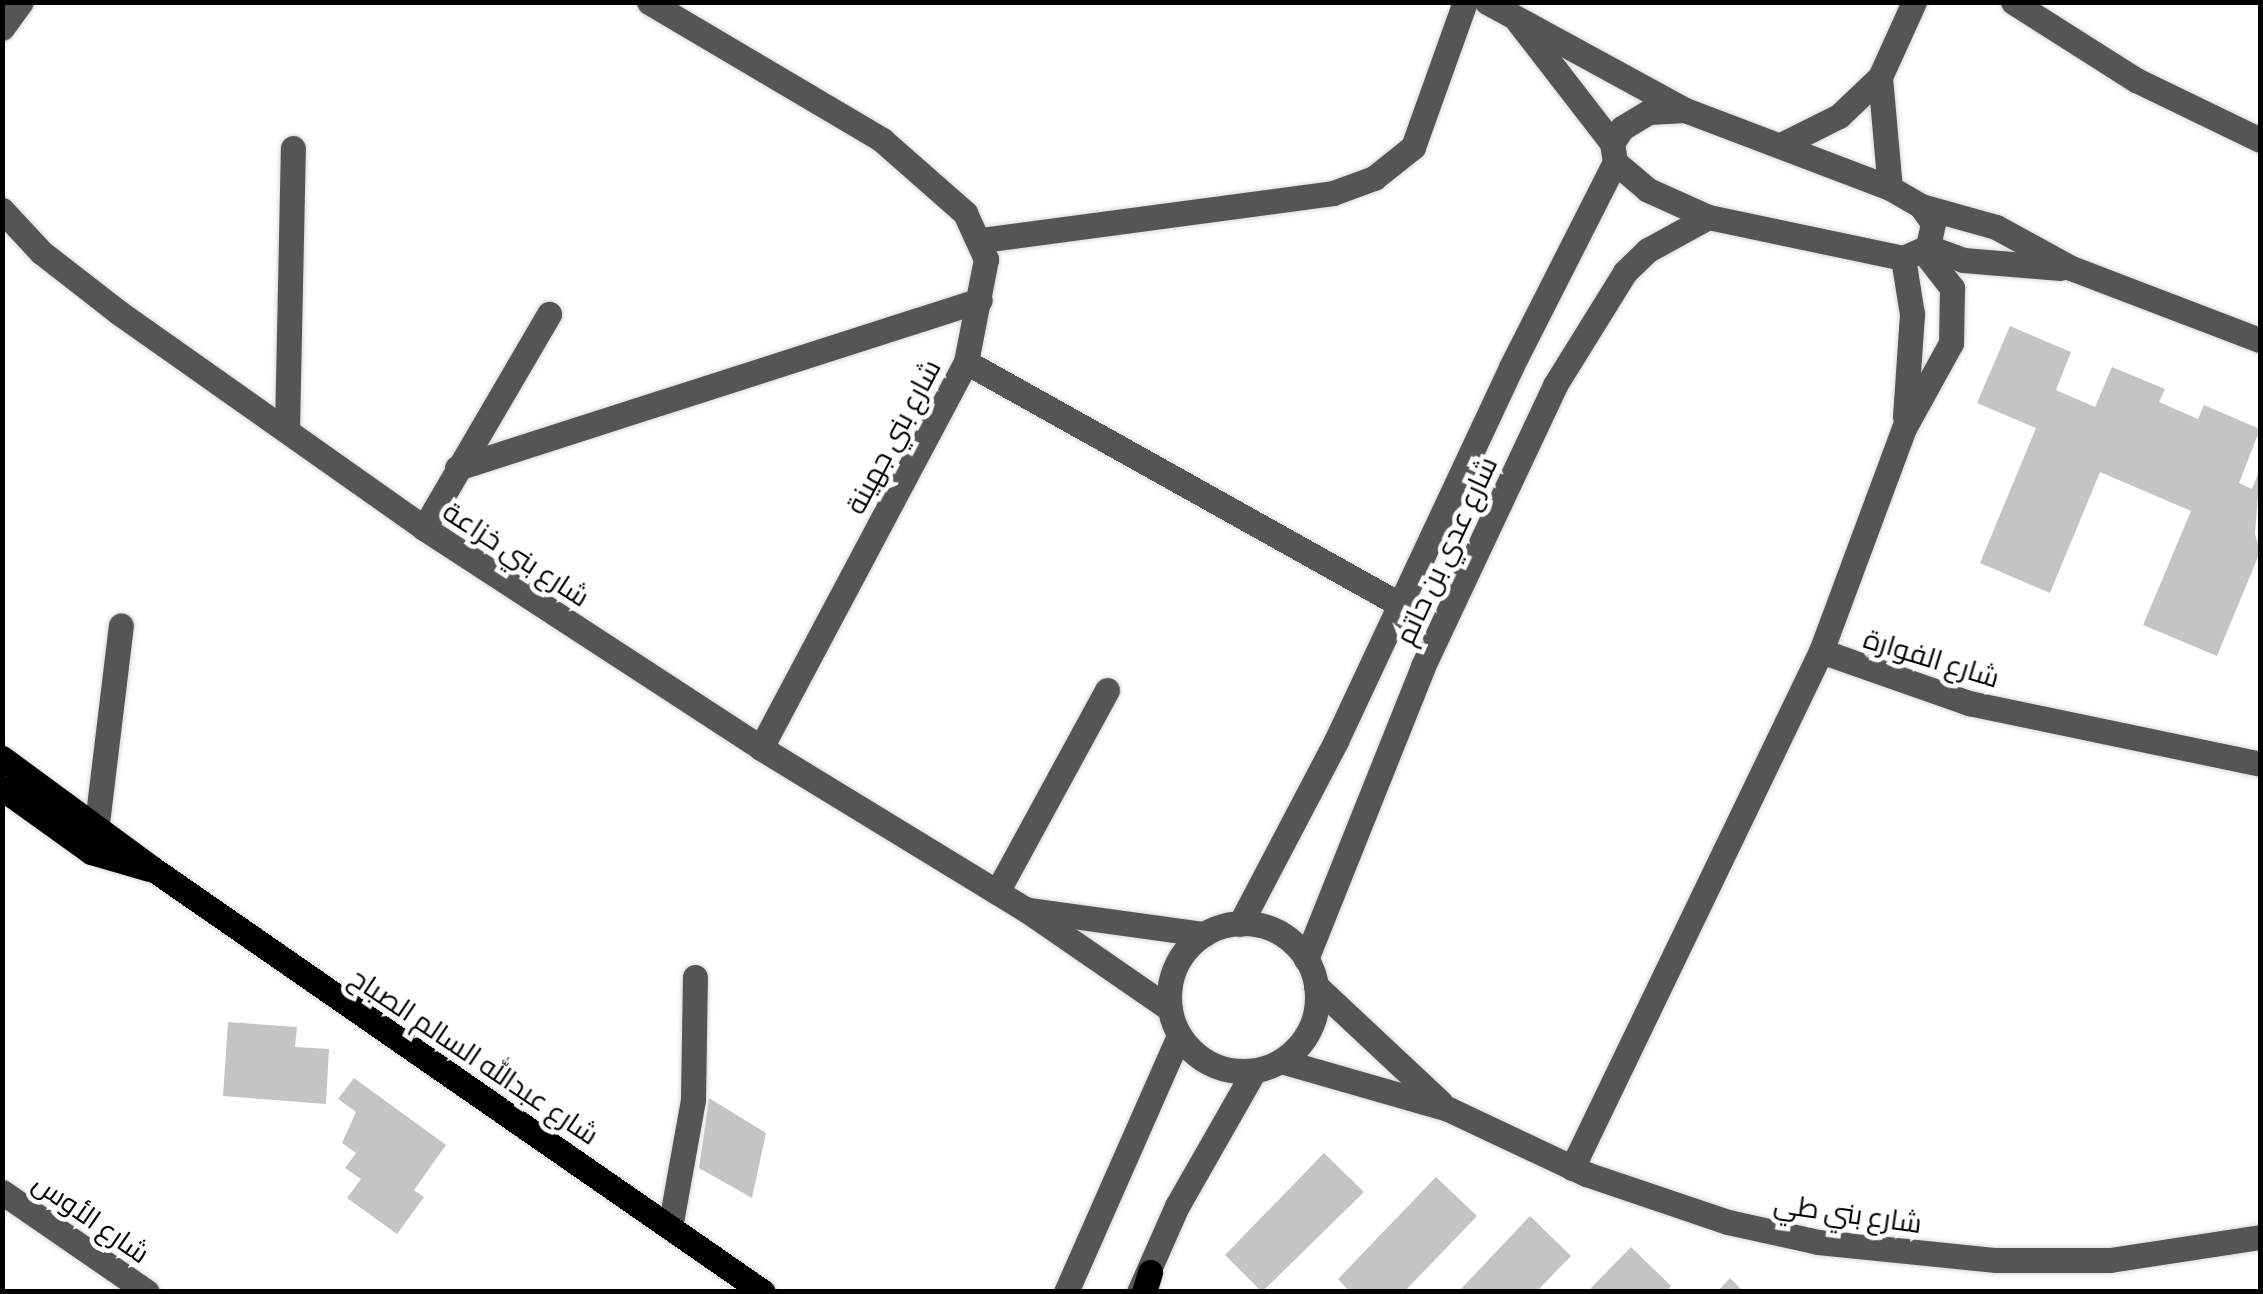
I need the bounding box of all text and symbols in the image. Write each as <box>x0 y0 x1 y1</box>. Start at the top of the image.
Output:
street label: شارع بني جهينة <box>837 353 947 519</box>
street label: شارع عدي بن حاتم <box>1387 451 1503 649</box>
street label: شارع بني خزاعة <box>437 493 597 613</box>
street label: شارع الفوارة <box>1860 620 2004 694</box>
street label: شارع عبدالله السالم الصباح <box>344 959 606 1151</box>
street label: شارع الأوس <box>27 1165 157 1269</box>
street label: شارع بني طي <box>1772 1185 1924 1239</box>

